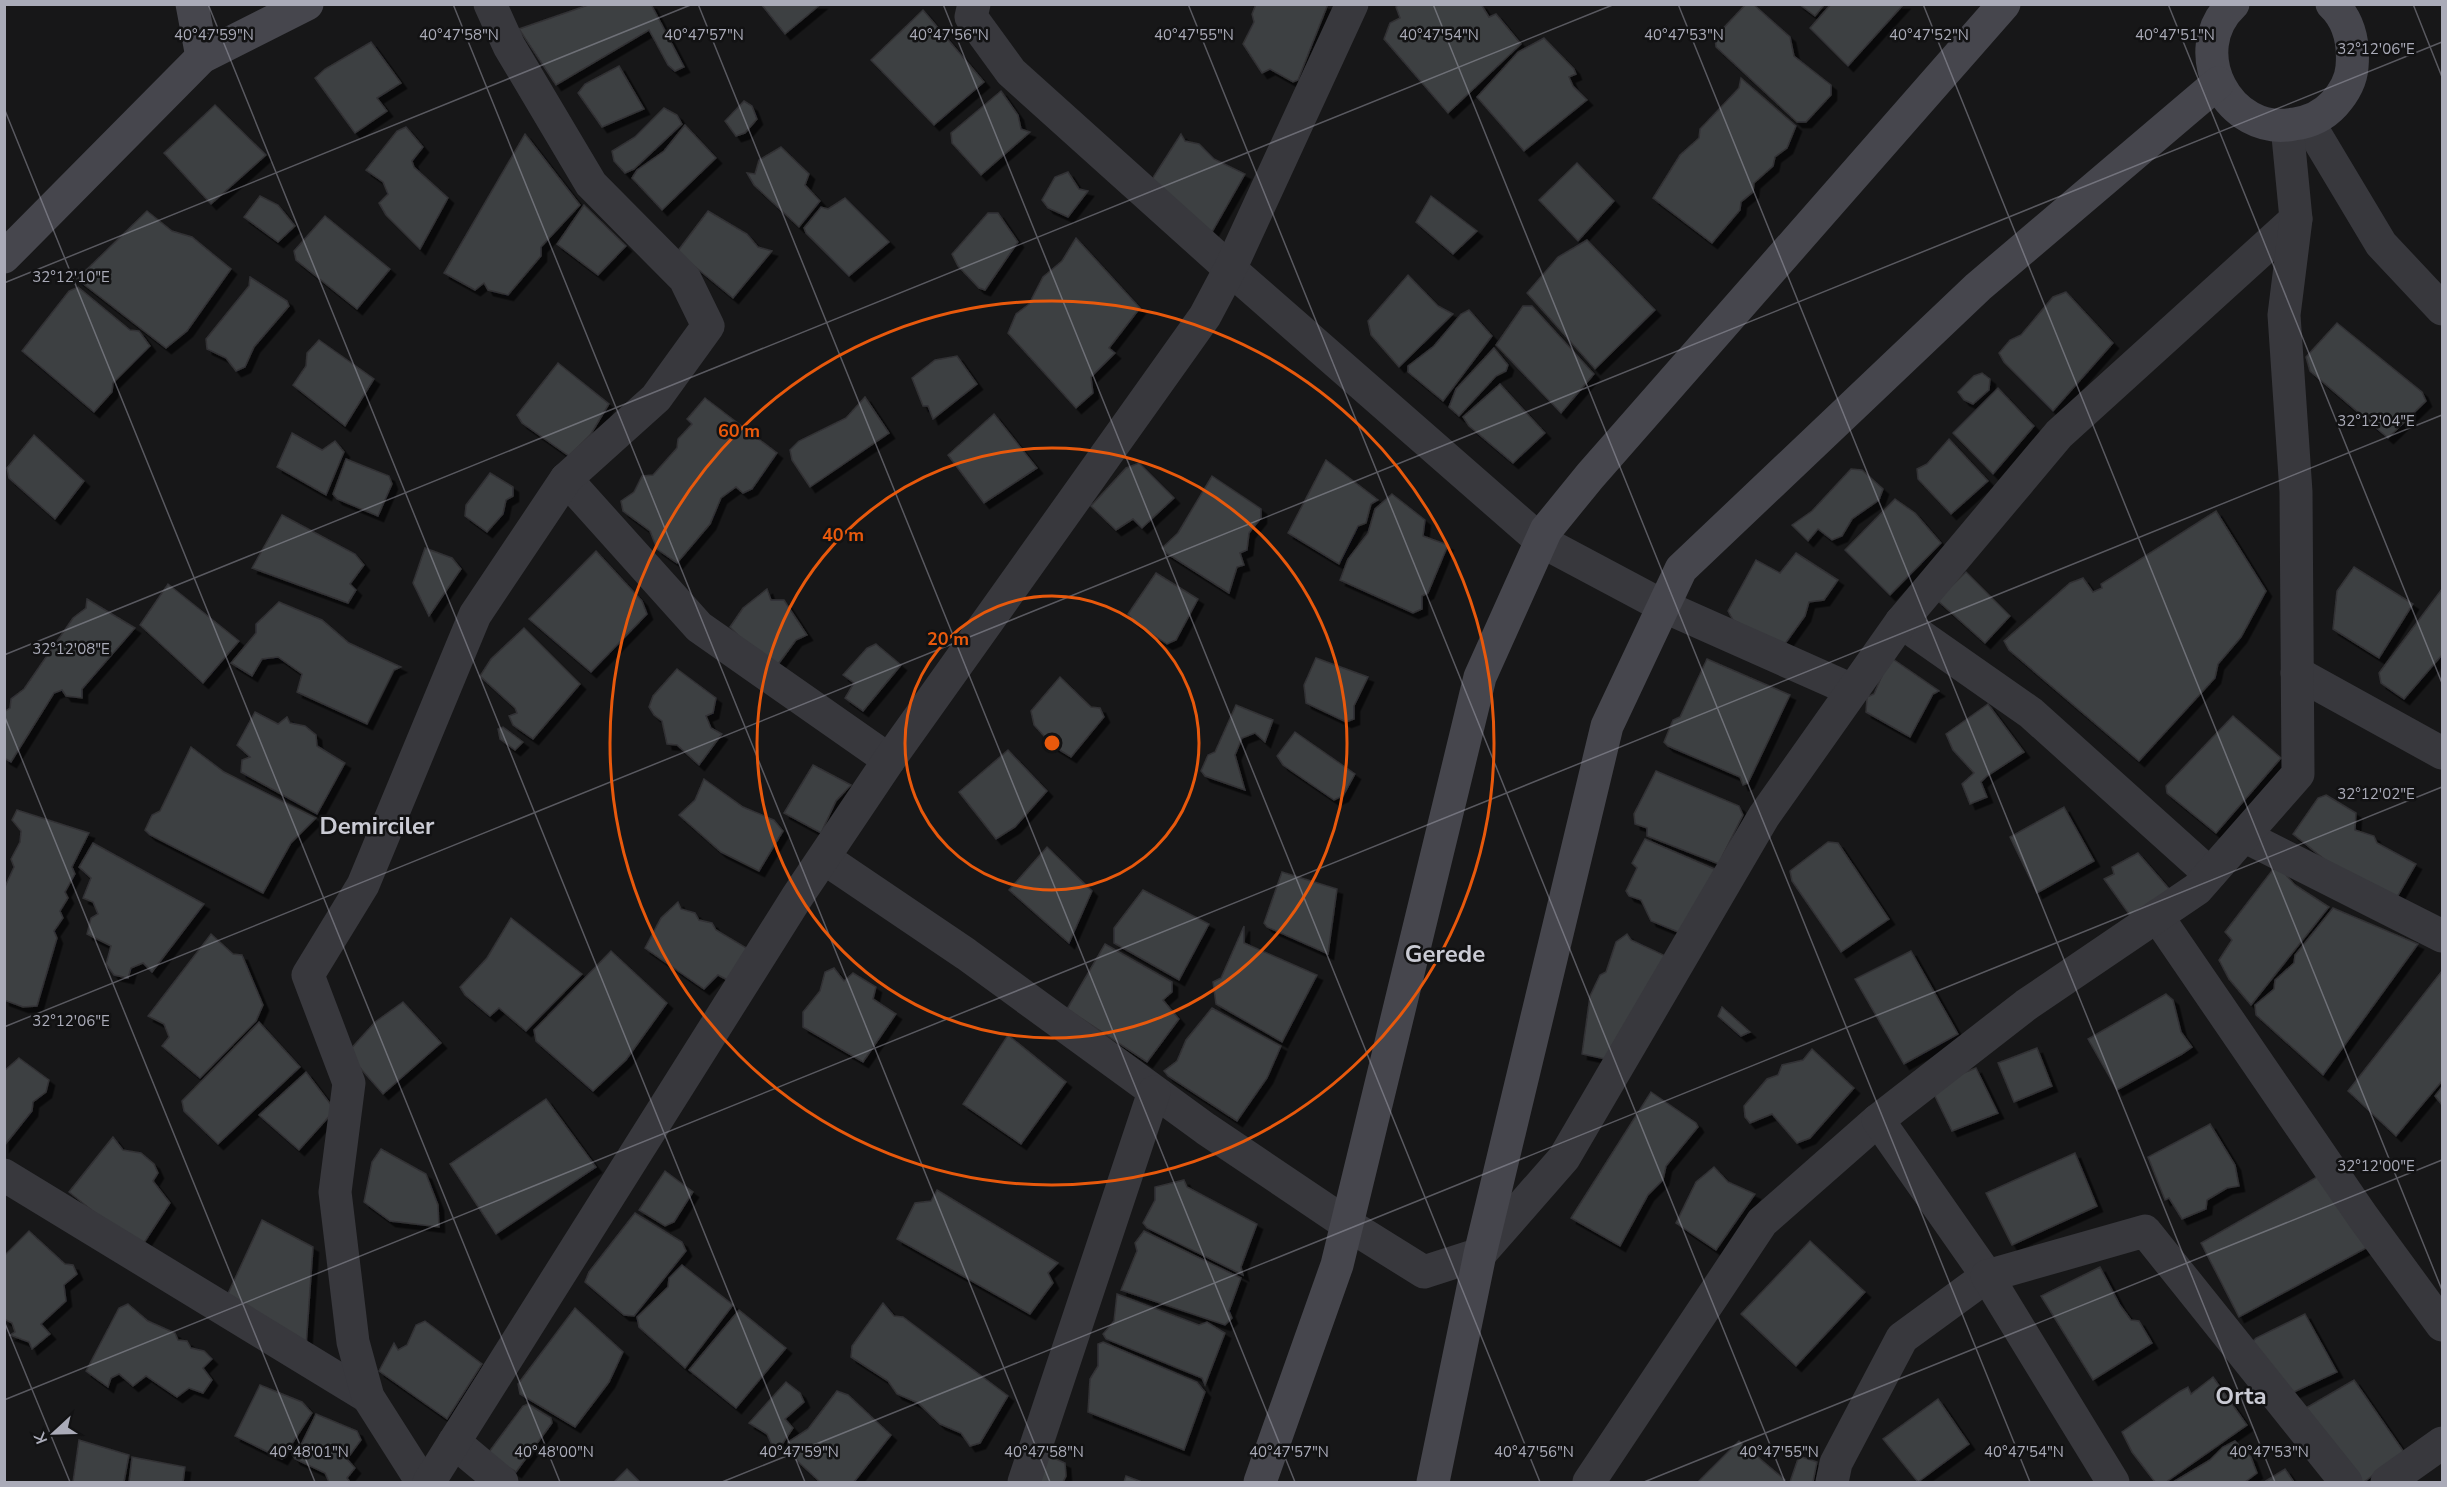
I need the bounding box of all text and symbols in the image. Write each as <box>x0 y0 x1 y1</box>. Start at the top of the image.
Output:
text: 40°47'59"N <box>174 25 254 45</box>
text: 40°47'58"N <box>419 25 499 45</box>
text: 40°47'57"N <box>664 25 744 45</box>
text: 40°47'56"N <box>909 25 989 45</box>
text: 40°47'55"N <box>1154 25 1234 45</box>
text: 40°47'54"N <box>1399 25 1479 45</box>
text: 40°47'53"N <box>1644 25 1724 45</box>
text: 40°47'52"N <box>1889 25 1969 45</box>
text: 40°47'51"N <box>2135 25 2215 45</box>
text: 32°12'06"E <box>2337 39 2415 59</box>
text: 32°12'10"E <box>32 267 110 287</box>
text: 32°12'04"E <box>2337 411 2415 431</box>
text: 60 m <box>718 419 760 443</box>
text: 40 m <box>822 523 864 547</box>
text: 20 m <box>927 627 969 651</box>
text: 32°12'08"E <box>32 639 110 659</box>
centre of rings <box>1042 733 1062 753</box>
text: 32°12'02"E <box>2337 784 2415 804</box>
district label: Demirciler <box>319 810 435 842</box>
district label: Gerede <box>1405 938 1485 970</box>
text: 32°12'06"E <box>32 1011 110 1031</box>
text: 32°12'00"E <box>2337 1156 2415 1176</box>
district label: Orta <box>2215 1380 2267 1412</box>
north arrow <box>24 1403 84 1463</box>
text: K <box>28 1428 53 1447</box>
text: 40°48'01"N <box>269 1442 349 1462</box>
text: 40°48'00"N <box>514 1442 594 1462</box>
text: 40°47'59"N <box>759 1442 839 1462</box>
text: 40°47'58"N <box>1004 1442 1084 1462</box>
text: 40°47'57"N <box>1249 1442 1329 1462</box>
text: 40°47'56"N <box>1494 1442 1574 1462</box>
text: 40°47'55"N <box>1739 1442 1819 1462</box>
text: 40°47'54"N <box>1984 1442 2064 1462</box>
text: 40°47'53"N <box>2229 1442 2309 1462</box>

